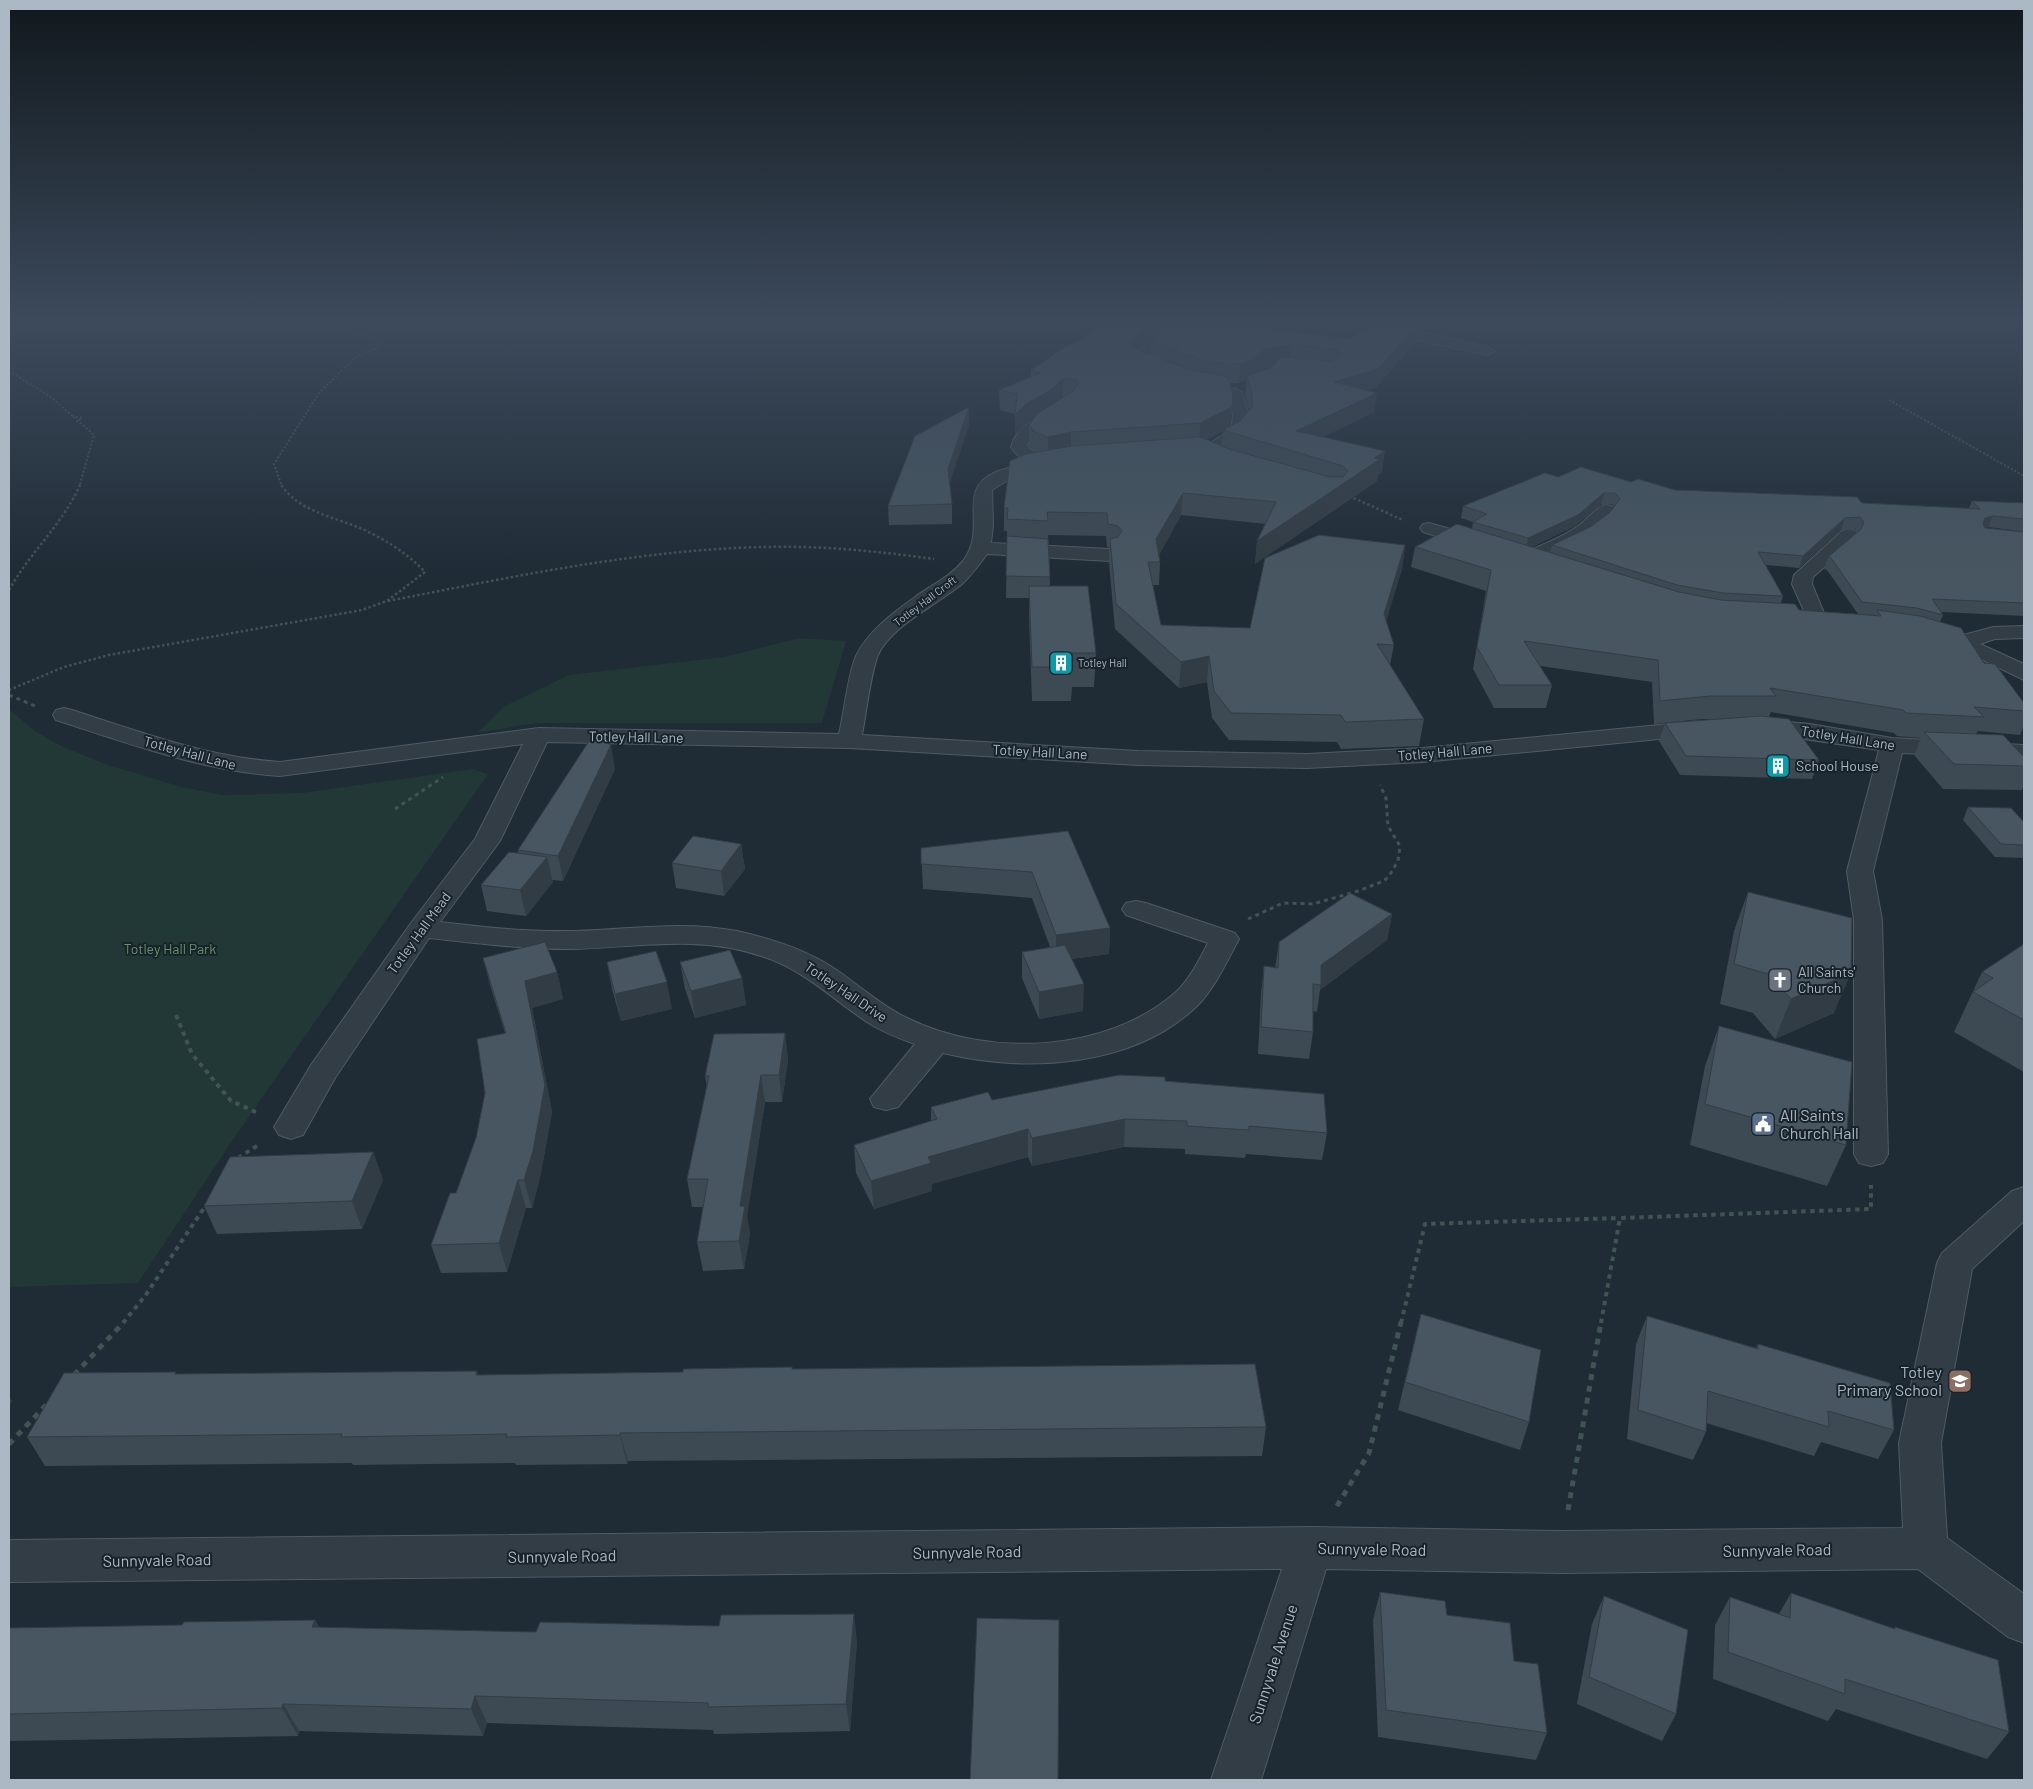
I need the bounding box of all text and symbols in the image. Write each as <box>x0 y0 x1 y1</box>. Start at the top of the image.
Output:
street label: Totley Hall Croft <box>891 573 959 629</box>
building icon: Totley Hall <box>1048 650 1074 676</box>
place label: Totley Hall <box>1078 656 1127 669</box>
street label: Totley Hall Lane <box>1800 722 1896 753</box>
street label: Totley Hall Lane <box>588 727 684 746</box>
street label: Totley Hall Lane <box>142 732 238 773</box>
street label: Totley Hall Lane <box>1397 739 1493 764</box>
street label: Totley Hall Lane <box>992 741 1088 762</box>
building icon: School House <box>1765 753 1791 779</box>
place label: School House <box>1796 757 1879 774</box>
street label: Totley Hall Mead <box>383 888 454 977</box>
park label: Totley Hall Park <box>124 940 216 957</box>
street label: Totley Hall Drive <box>802 958 891 1026</box>
place label: All Saints' Church <box>1798 963 1856 996</box>
church icon: All Saints' Church <box>1767 967 1793 993</box>
place label: All Saints Church Hall <box>1780 1105 1859 1142</box>
public building icon: All Saints Church Hall <box>1750 1111 1776 1137</box>
place label: Totley Primary School <box>1837 1362 1943 1399</box>
school or university icon: Totley Primary School <box>1947 1368 1973 1394</box>
street label: Sunnyvale Road <box>1317 1538 1427 1559</box>
street label: Sunnyvale Road <box>1722 1539 1832 1560</box>
street label: Sunnyvale Road <box>912 1541 1022 1562</box>
street label: Sunnyvale Road <box>507 1545 617 1566</box>
street label: Sunnyvale Road <box>102 1549 212 1570</box>
street label: Sunnyvale Avenue <box>1244 1602 1301 1726</box>

